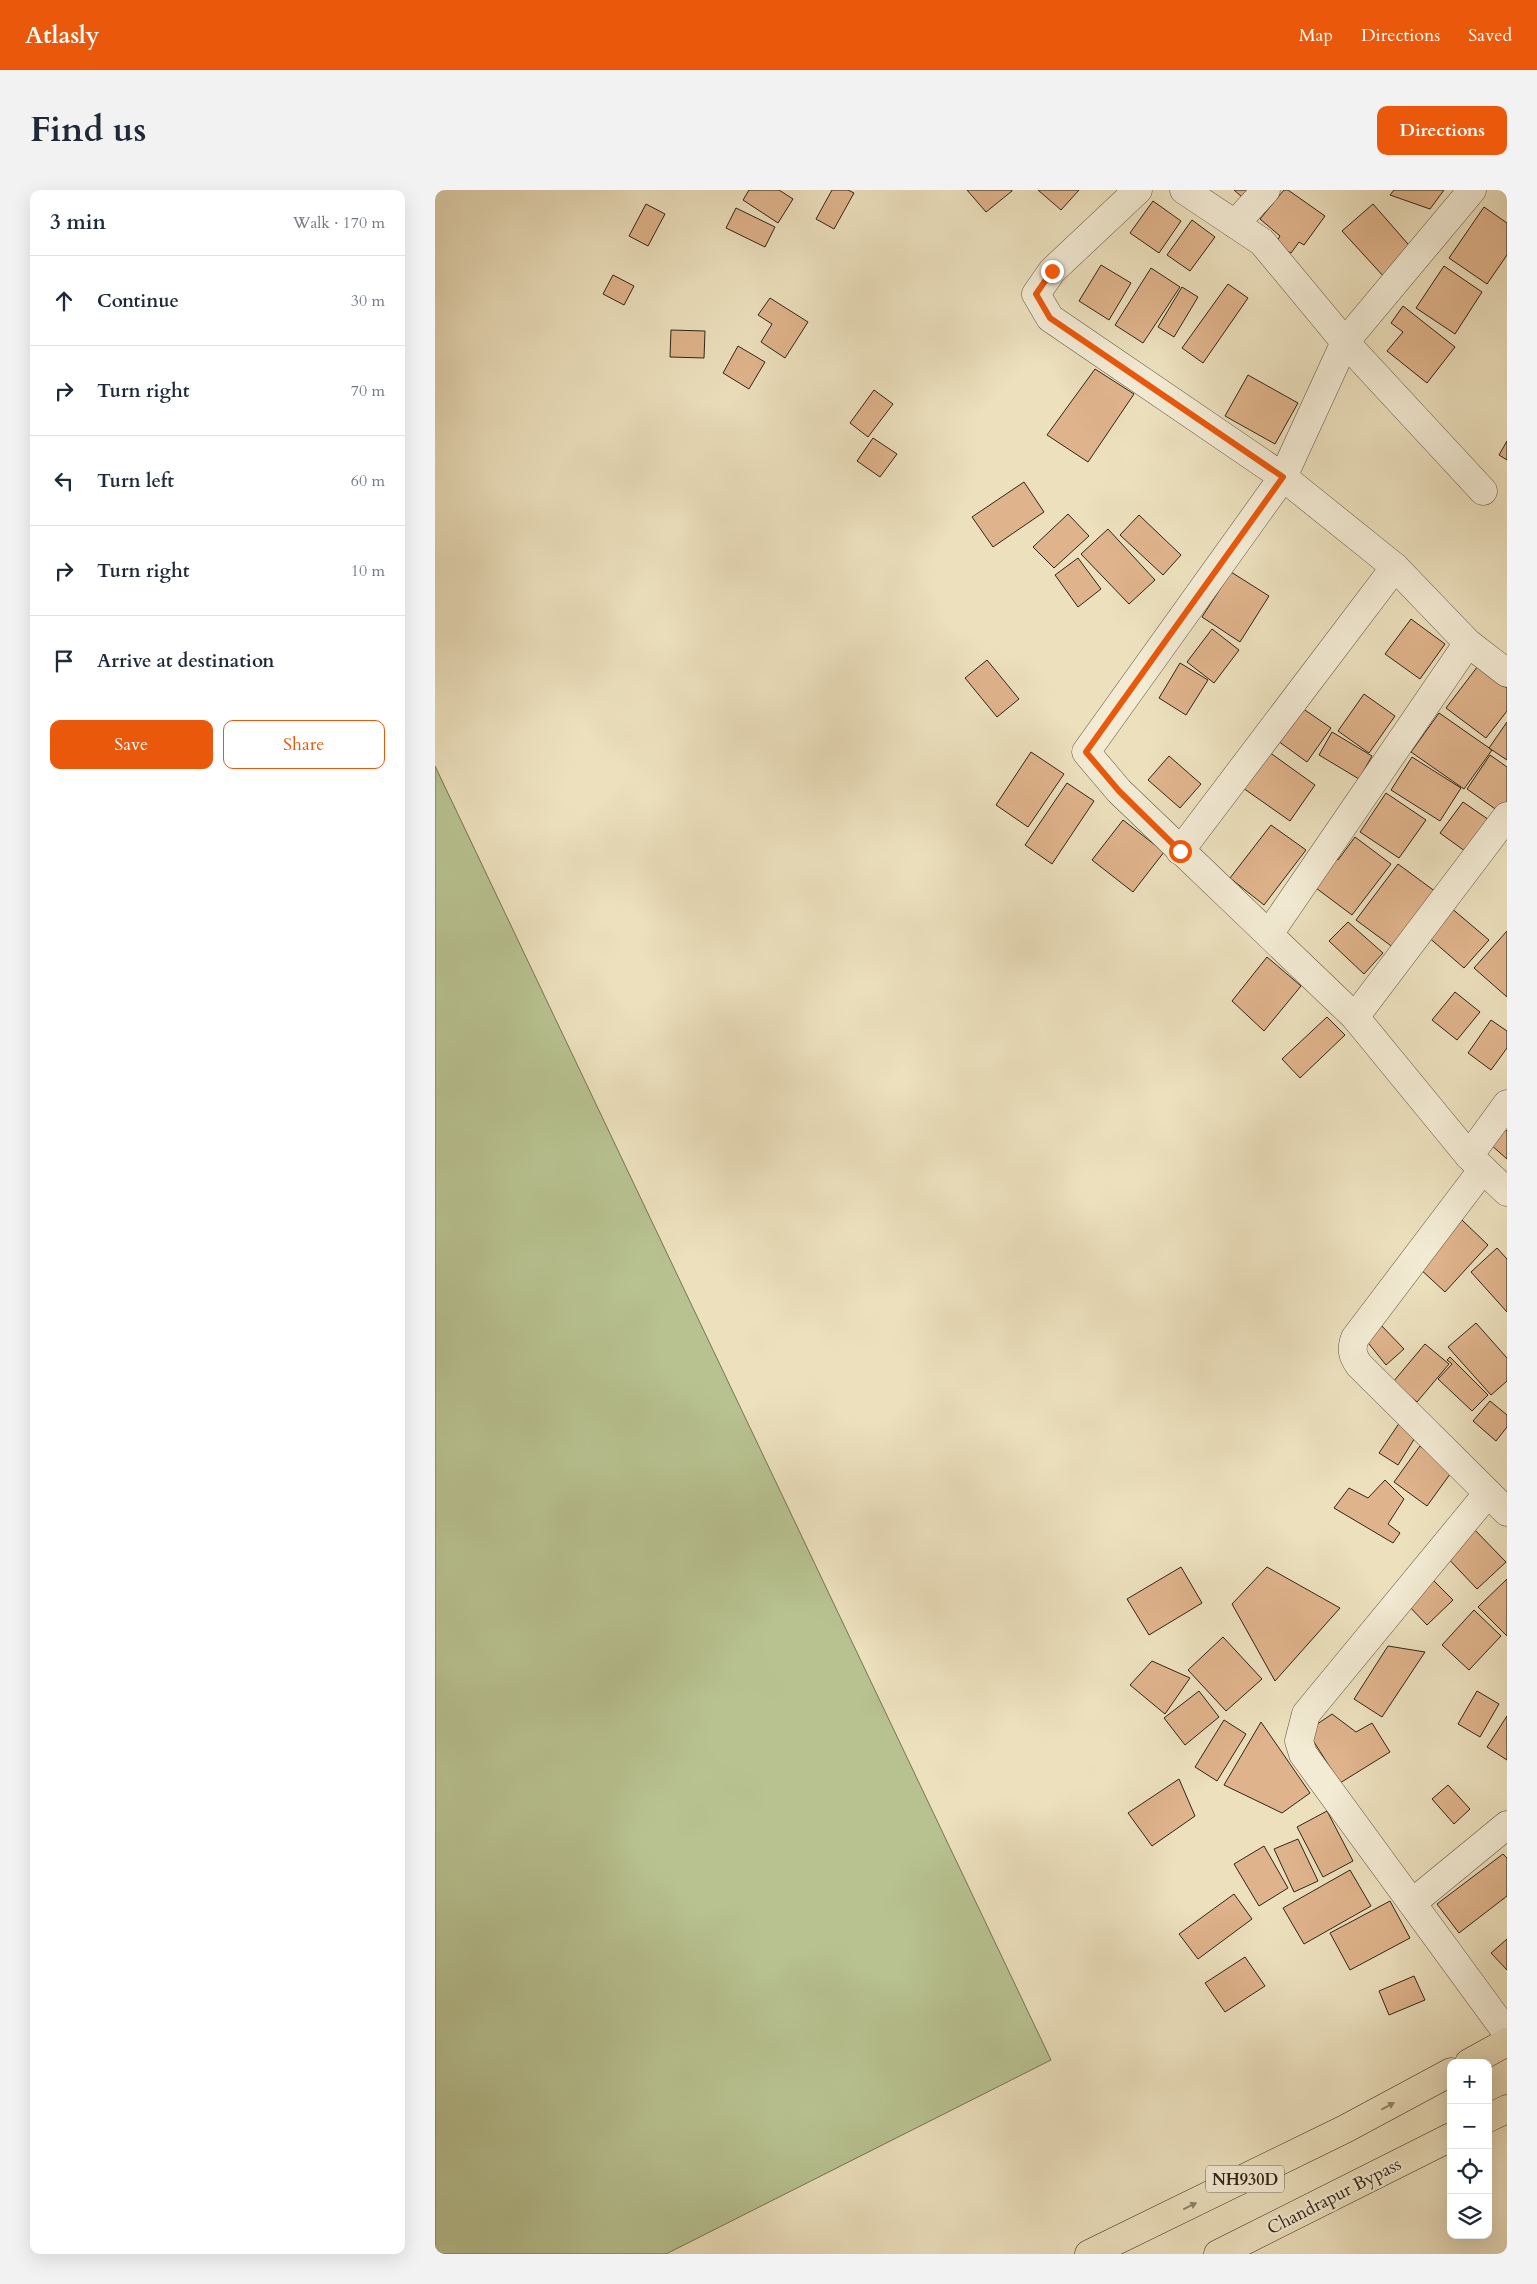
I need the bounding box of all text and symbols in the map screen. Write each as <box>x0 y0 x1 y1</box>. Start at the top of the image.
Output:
text: Atlasly <box>25 19 99 52</box>
text: Map <box>1299 23 1333 48</box>
text: Directions <box>1361 23 1440 48</box>
text: Saved <box>1468 23 1512 48</box>
text: Find us <box>30 106 146 154</box>
button: Directions <box>1377 106 1507 155</box>
text: 3 min <box>50 208 106 237</box>
text: Walk · 170 m <box>293 212 385 234</box>
route end <box>1041 260 1064 283</box>
icon: ahead <box>50 287 78 315</box>
text: Continue <box>97 288 179 314</box>
text: 30 m <box>351 290 385 312</box>
icon: right <box>50 377 78 405</box>
text: Turn right <box>97 378 189 404</box>
text: 70 m <box>351 380 385 402</box>
icon: left <box>50 467 78 495</box>
text: Turn left <box>97 468 174 494</box>
text: 60 m <box>351 470 385 492</box>
icon: right <box>50 557 78 585</box>
text: Turn right <box>97 558 189 584</box>
text: 10 m <box>351 560 385 582</box>
icon: arrive <box>50 647 78 675</box>
text: Arrive at destination <box>97 648 274 674</box>
button: Save <box>50 720 213 769</box>
button: Share <box>223 720 385 769</box>
route start <box>1169 840 1192 863</box>
map controls <box>1447 2059 1492 2239</box>
button: + <box>1447 2059 1492 2104</box>
one-way arrow <box>1380 2102 1395 2110</box>
button: − <box>1447 2104 1492 2149</box>
button: locate <box>1447 2149 1492 2194</box>
street label: Chandrapur Bypass <box>1263 2152 1406 2241</box>
road number: NH930D <box>1206 2166 1284 2192</box>
button: layers <box>1447 2194 1492 2239</box>
one-way arrow <box>1183 2202 1197 2210</box>

